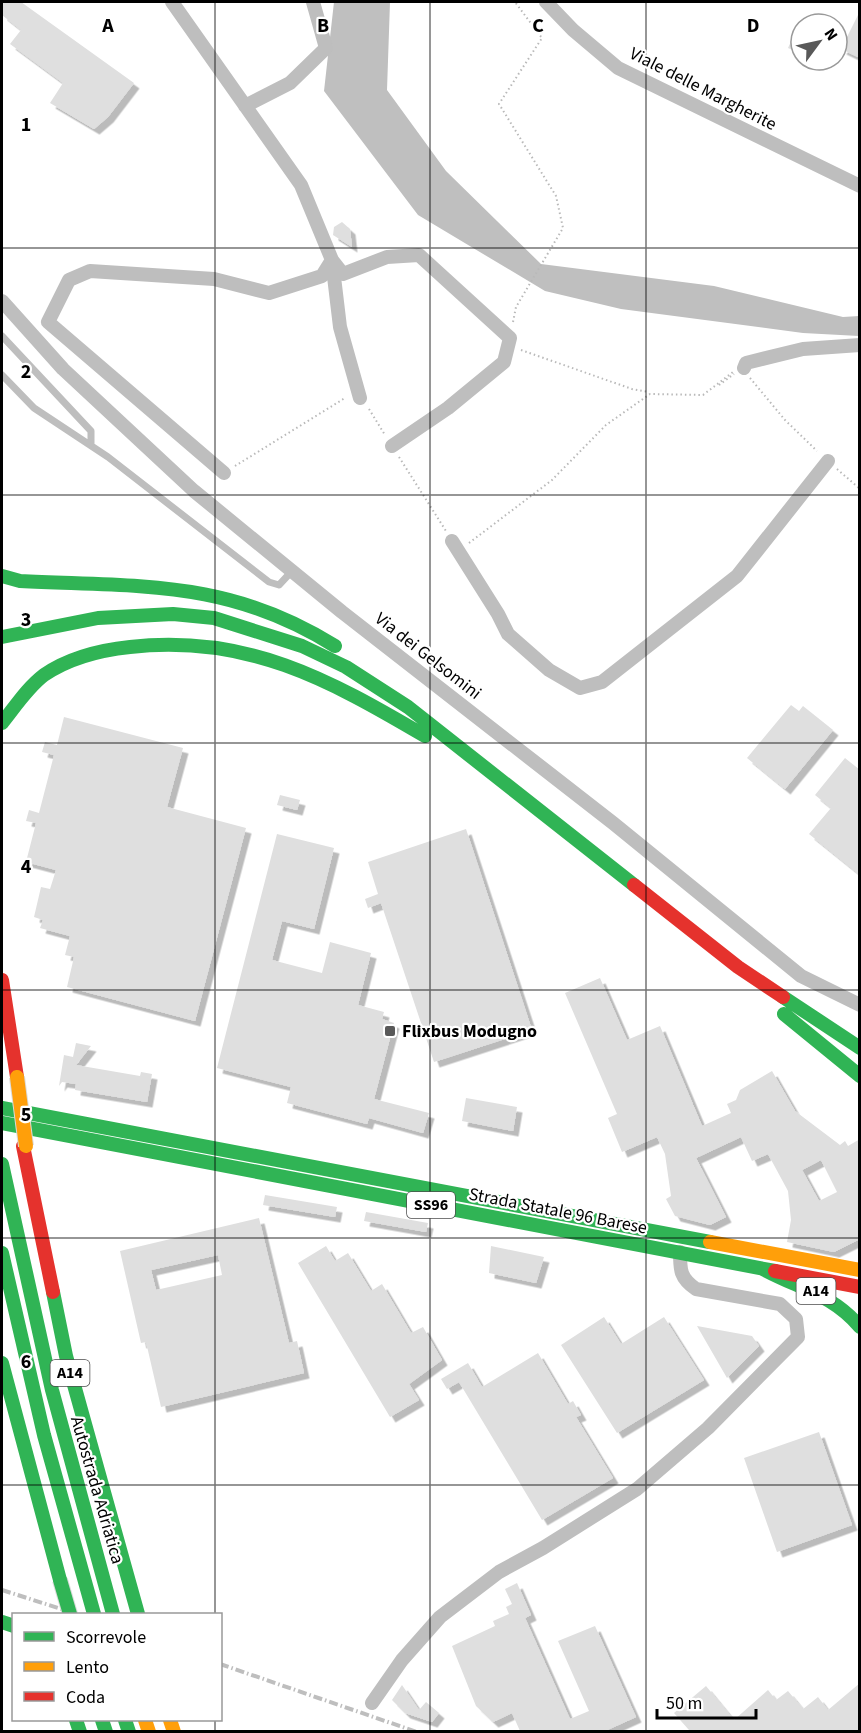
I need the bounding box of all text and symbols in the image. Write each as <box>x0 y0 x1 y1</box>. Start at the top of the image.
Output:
text: A <box>101 12 114 40</box>
text: B <box>317 12 329 40</box>
text: C <box>532 12 544 40</box>
text: D <box>747 12 759 40</box>
north arrow <box>789 12 849 72</box>
text: N <box>819 24 843 45</box>
street label: Viale delle Margherite <box>625 41 781 137</box>
text: 1 <box>21 111 31 139</box>
text: 2 <box>21 358 31 386</box>
text: 3 <box>21 606 31 634</box>
street label: Via dei Gelsomini <box>370 606 486 706</box>
text: 4 <box>21 853 32 881</box>
place label: Flixbus Modugno <box>402 1019 537 1044</box>
marker: Flixbus Modugno <box>383 1024 397 1038</box>
text: 5 <box>21 1101 31 1129</box>
street label: Strada Statale 96 Barese <box>467 1181 649 1241</box>
road number: SS96 <box>407 1192 455 1218</box>
road number: A14 <box>796 1278 836 1304</box>
text: 6 <box>21 1348 31 1376</box>
road number: A14 <box>50 1360 90 1386</box>
street label: Autostrada Adriatica <box>64 1413 130 1567</box>
legend <box>12 1613 222 1721</box>
text: Scorrevole <box>66 1625 146 1650</box>
text: Lento <box>66 1655 109 1680</box>
scale bar <box>657 1682 756 1720</box>
text: Coda <box>66 1685 105 1710</box>
text: 50 m <box>666 1691 702 1716</box>

